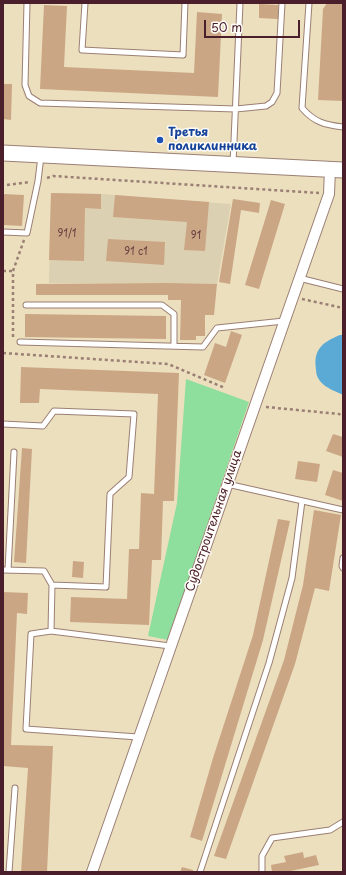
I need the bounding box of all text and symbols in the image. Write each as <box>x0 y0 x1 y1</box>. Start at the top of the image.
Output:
scale bar <box>206 12 302 38</box>
text: 50 m <box>211 18 242 36</box>
place label: Третья поликлинника <box>168 126 257 154</box>
marker: Третья поликлинника <box>155 135 165 145</box>
house number: 91/1 <box>58 228 76 240</box>
house number: 91 <box>191 230 201 242</box>
house number: 91 с1 <box>124 246 148 258</box>
street label: Судостроительная улица <box>183 448 245 594</box>

